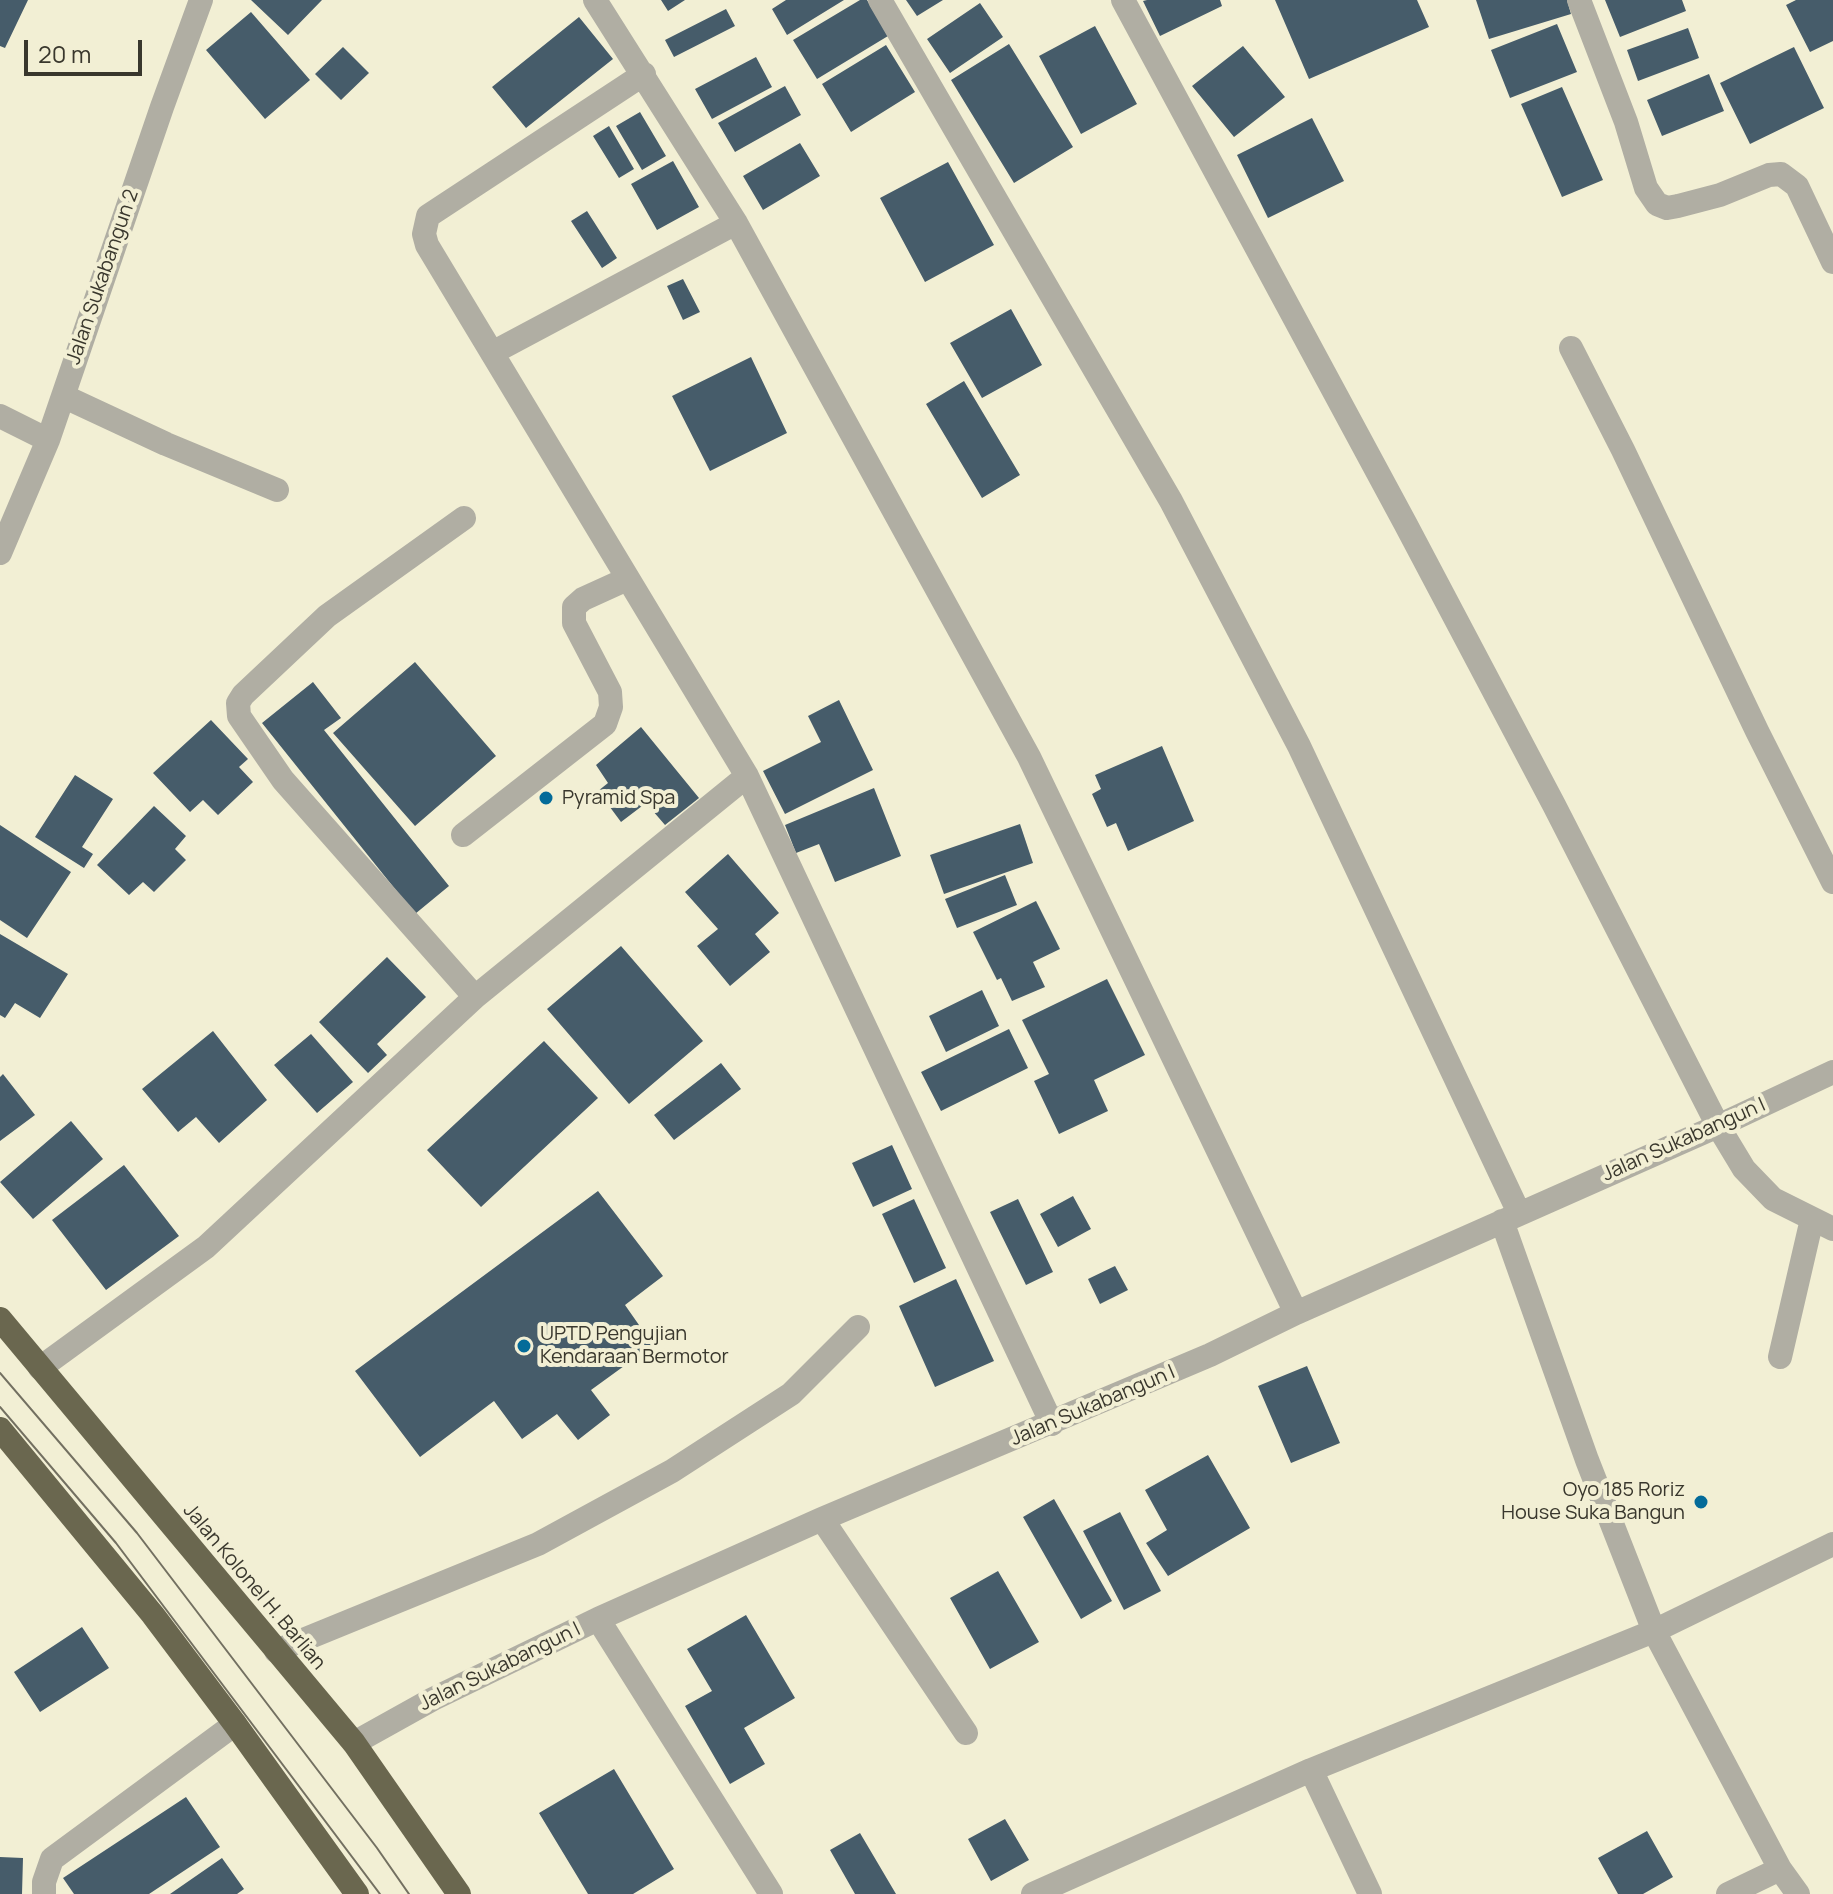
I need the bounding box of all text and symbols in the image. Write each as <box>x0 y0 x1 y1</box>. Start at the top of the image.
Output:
scale bar <box>28 24 146 74</box>
text: 20 m <box>38 37 91 70</box>
street label: Jalan Sukabangun 2 <box>62 187 144 367</box>
place label: Pyramid Spa <box>562 786 675 810</box>
marker: Pyramid Spa <box>537 789 555 807</box>
street label: Jalan Sukabangun I <box>1599 1093 1769 1187</box>
place label: UPTD Pengujian Kendaraan Bermotor <box>540 1322 729 1369</box>
marker: UPTD Pengujian Kendaraan Bermotor <box>515 1337 533 1355</box>
street label: Jalan Sukabangun I <box>1007 1360 1179 1452</box>
place label: Oyo 185 Roriz House Suka Bangun <box>1501 1478 1685 1525</box>
marker: Oyo 185 Roriz House Suka Bangun <box>1692 1493 1710 1511</box>
street label: Jalan Kolonel H. Barlian <box>178 1499 330 1675</box>
street label: Jalan Sukabangun I <box>415 1618 585 1716</box>

